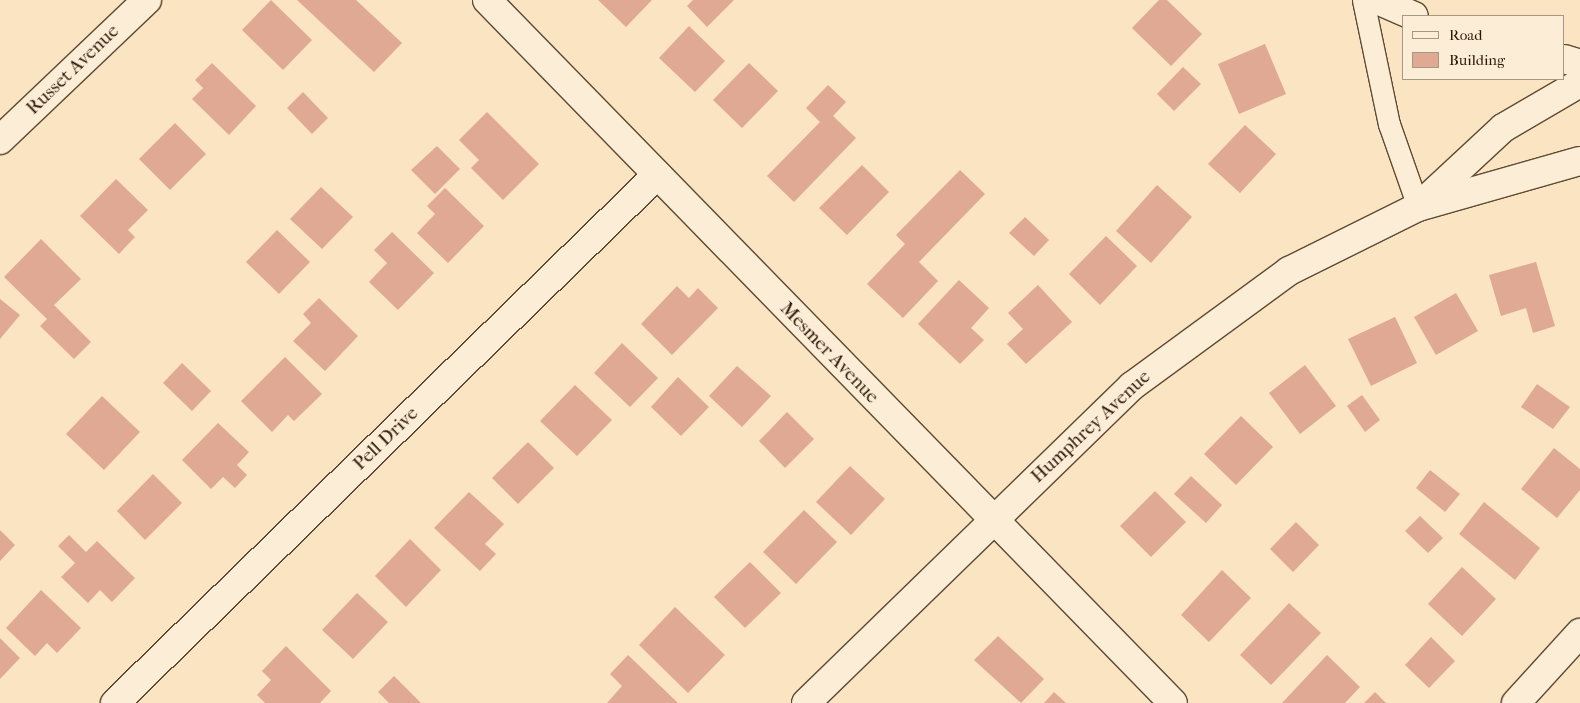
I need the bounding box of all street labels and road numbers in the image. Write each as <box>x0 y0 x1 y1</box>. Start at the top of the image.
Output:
street label: Russet Avenue <box>22 20 124 120</box>
street label: Mesmer Avenue <box>775 298 883 408</box>
street label: Humphrey Avenue <box>1027 366 1155 488</box>
street label: Pell Drive <box>349 403 423 475</box>

